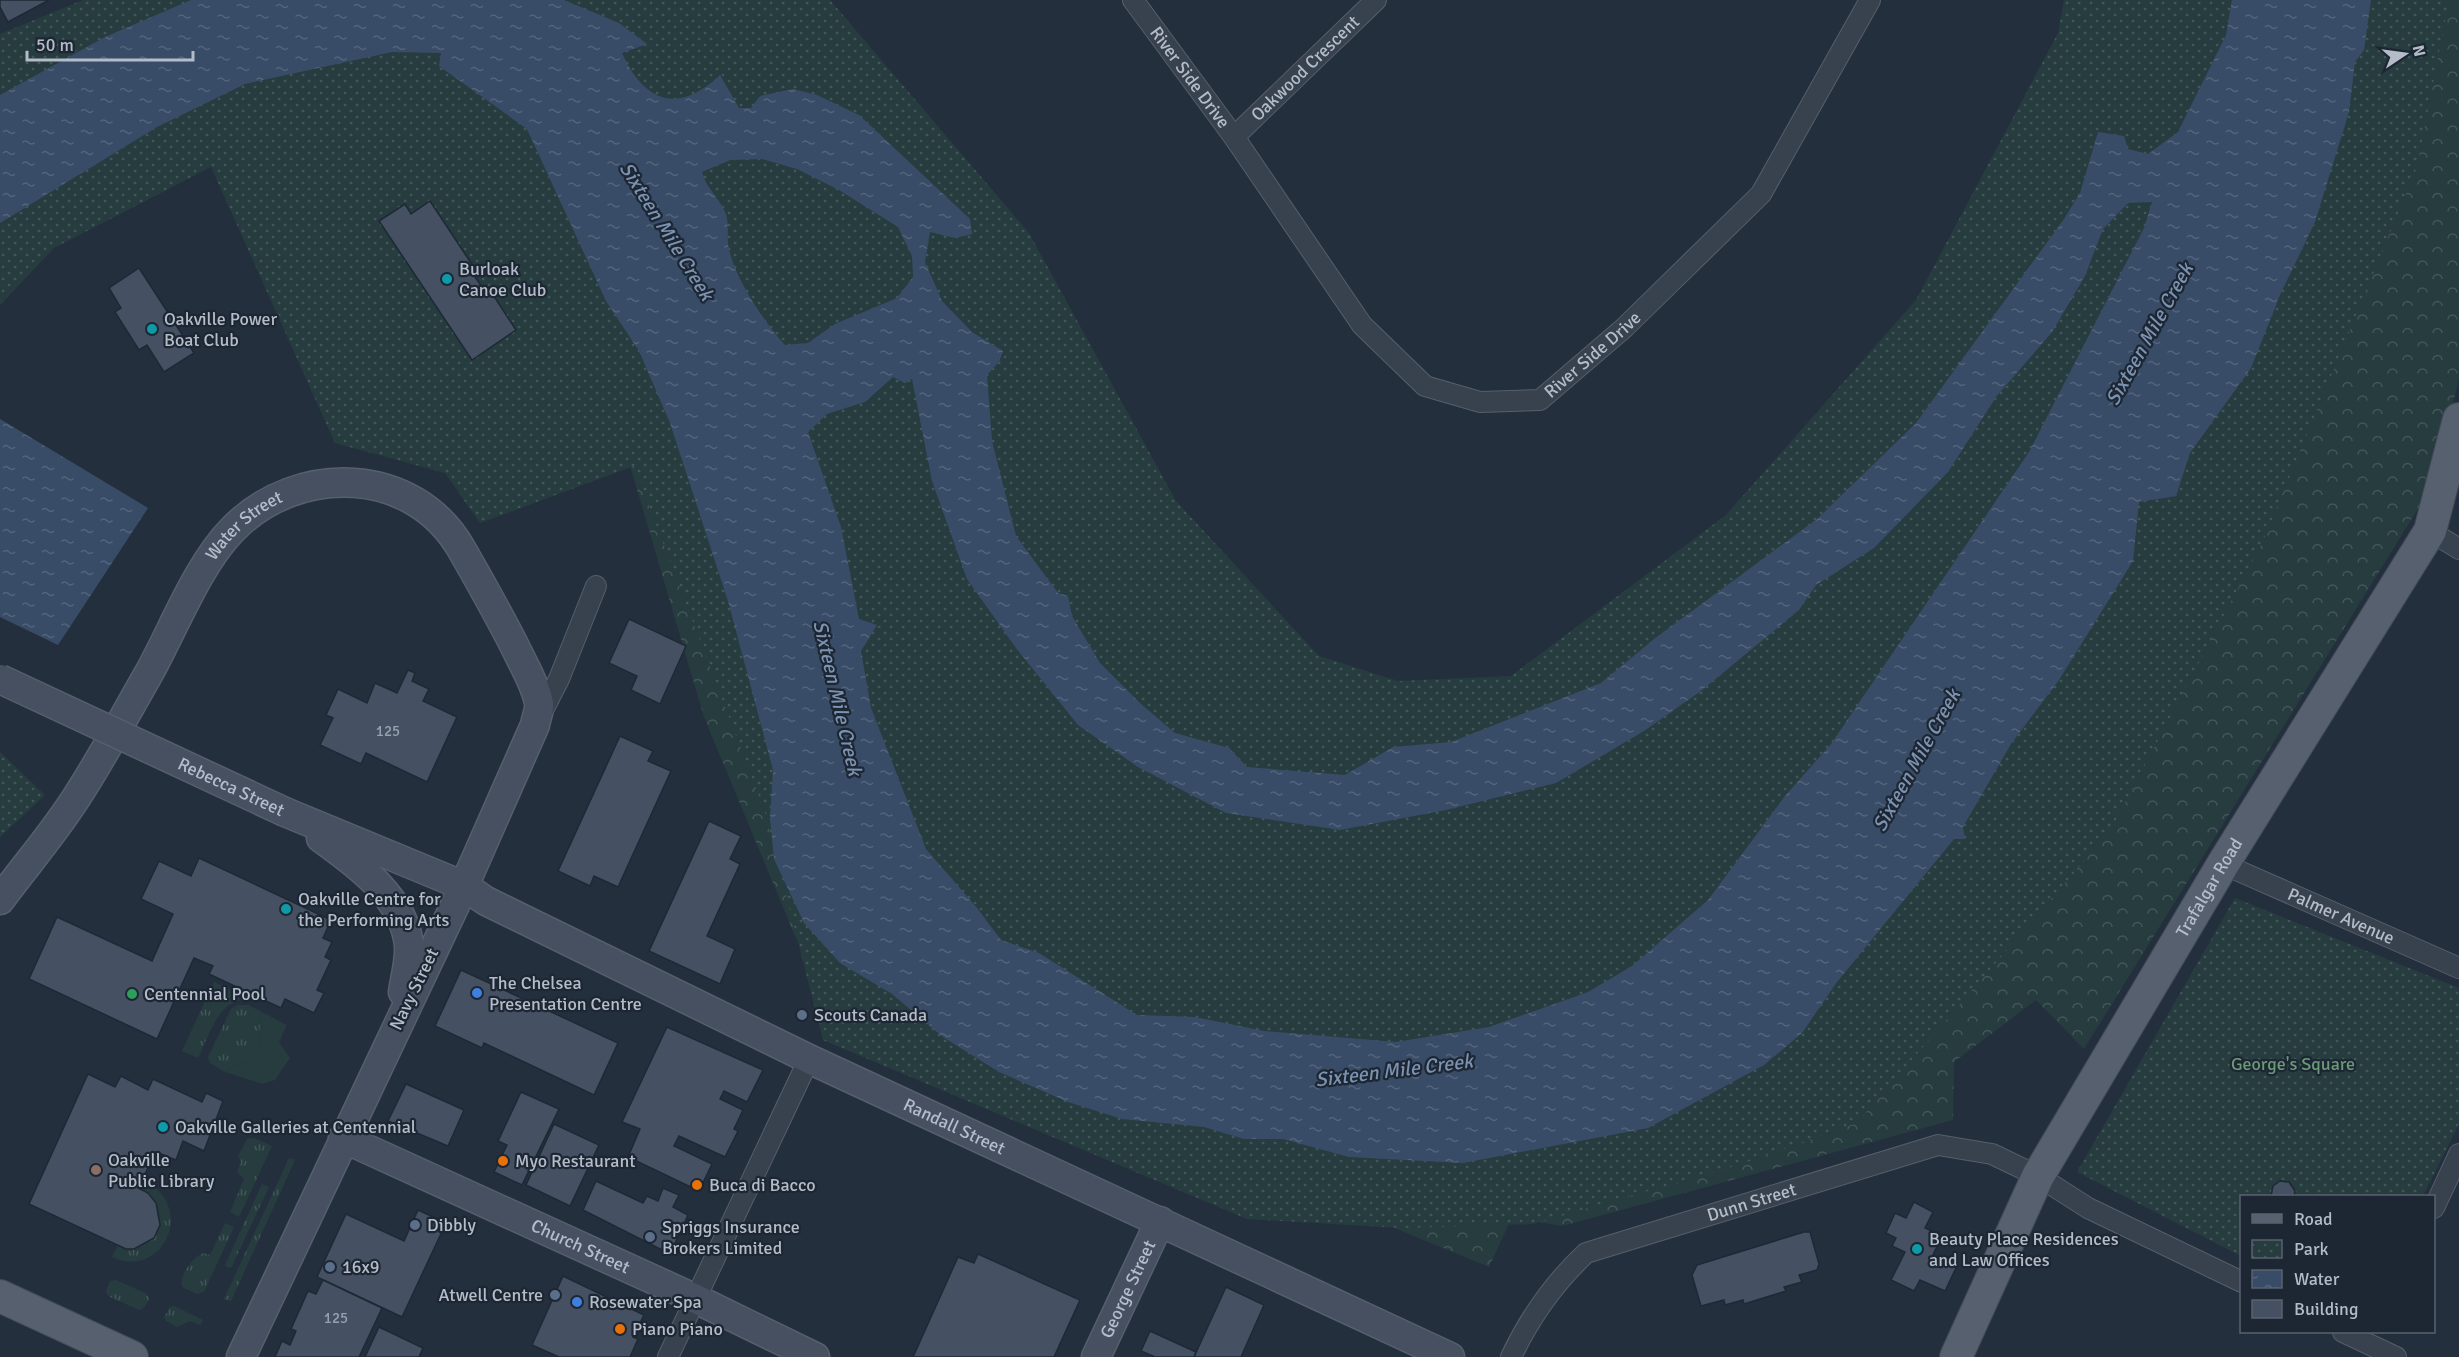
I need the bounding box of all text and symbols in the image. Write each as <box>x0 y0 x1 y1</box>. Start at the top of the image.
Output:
street label: Oakwood Crescent <box>1246 11 1364 126</box>
street label: River Side Drive <box>1145 22 1235 132</box>
scale bar <box>27 24 194 62</box>
north arrow <box>2375 24 2435 84</box>
text: 50 m <box>36 34 74 56</box>
text: N <box>2408 43 2430 59</box>
water label: Sixteen Mile Creek <box>614 157 720 307</box>
water label: Sixteen Mile Creek <box>2100 257 2200 410</box>
place label: Burloak Canoe Club <box>459 258 546 301</box>
marker: Burloak Canoe Club <box>440 272 454 286</box>
street label: River Side Drive <box>1540 307 1645 403</box>
place label: Oakville Power Boat Club <box>164 308 277 351</box>
marker: Oakville Power Boat Club <box>145 322 159 336</box>
street label: Water Street <box>201 486 286 564</box>
water label: Sixteen Mile Creek <box>807 618 868 780</box>
water label: Sixteen Mile Creek <box>1867 683 1967 836</box>
house number: 125 <box>376 722 400 740</box>
street label: Rebecca Street <box>174 753 288 821</box>
street label: Trafalgar Road <box>2171 834 2247 941</box>
street label: Palmer Avenue <box>2284 883 2398 949</box>
place label: Oakville Centre for the Performing Arts <box>298 888 450 931</box>
marker: Oakville Centre for the Performing Arts <box>279 902 293 916</box>
street label: Navy Street <box>385 944 443 1034</box>
place label: The Chelsea Presentation Centre <box>489 972 642 1015</box>
place label: Centennial Pool <box>144 983 265 1005</box>
marker: The Chelsea Presentation Centre <box>470 986 484 1000</box>
marker: Centennial Pool <box>125 987 139 1001</box>
place label: Scouts Canada <box>814 1004 927 1026</box>
marker: Scouts Canada <box>795 1008 809 1022</box>
water label: Sixteen Mile Creek <box>1314 1048 1476 1093</box>
park label: George's Square <box>2231 1053 2355 1075</box>
street label: Randall Street <box>900 1093 1009 1160</box>
place label: Oakville Galleries at Centennial <box>175 1116 416 1138</box>
marker: Oakville Galleries at Centennial <box>156 1120 170 1134</box>
place label: Oakville Public Library <box>108 1149 215 1192</box>
place label: Myo Restaurant <box>515 1150 636 1172</box>
marker: Myo Restaurant <box>496 1154 510 1168</box>
marker: Oakville Public Library <box>89 1163 103 1177</box>
place label: Buca di Bacco <box>709 1174 816 1196</box>
marker: Buca di Bacco <box>690 1178 704 1192</box>
street label: Dunn Street <box>1704 1178 1799 1226</box>
legend <box>2240 1195 2435 1333</box>
text: Road <box>2294 1208 2333 1230</box>
place label: Dibbly <box>427 1214 477 1236</box>
street label: Church Street <box>528 1214 633 1278</box>
place label: Spriggs Insurance Brokers Limited <box>662 1216 800 1259</box>
marker: Dibbly <box>408 1218 422 1232</box>
place label: Beauty Place Residences and Law Offices <box>1929 1228 2119 1271</box>
marker: Spriggs Insurance Brokers Limited <box>643 1230 657 1244</box>
street label: George Street <box>1095 1237 1160 1342</box>
text: Park <box>2294 1238 2329 1260</box>
marker: Beauty Place Residences and Law Offices <box>1910 1242 1924 1256</box>
place label: 16x9 <box>342 1256 379 1278</box>
marker: 16x9 <box>323 1260 337 1274</box>
text: Water <box>2294 1268 2340 1290</box>
place label: Atwell Centre <box>439 1284 543 1306</box>
marker: Atwell Centre <box>548 1288 562 1302</box>
place label: Rosewater Spa <box>589 1291 702 1313</box>
marker: Rosewater Spa <box>570 1295 584 1309</box>
text: Building <box>2294 1298 2358 1320</box>
house number: 125 <box>324 1309 348 1327</box>
place label: Piano Piano <box>632 1318 723 1340</box>
marker: Piano Piano <box>613 1322 627 1336</box>

